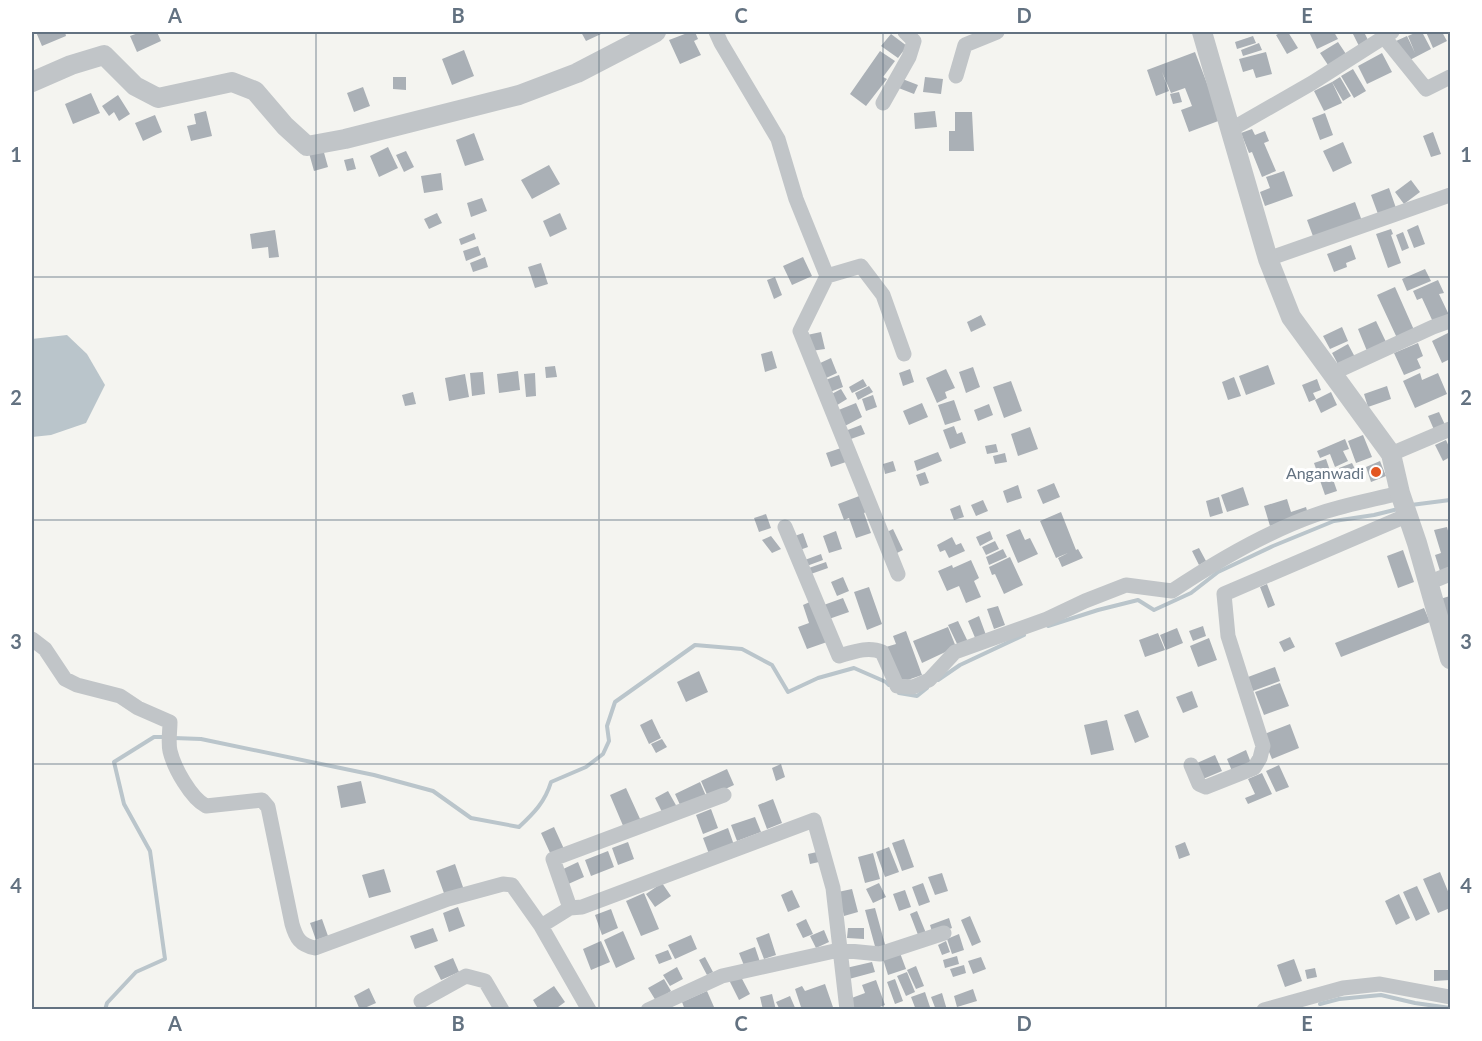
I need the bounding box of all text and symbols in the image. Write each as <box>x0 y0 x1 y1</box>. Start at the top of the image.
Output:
text: A <box>167 3 182 27</box>
text: B <box>451 3 465 27</box>
text: C <box>734 3 748 27</box>
text: D <box>1016 3 1032 27</box>
text: E <box>1301 3 1313 27</box>
text: 1 <box>10 142 22 166</box>
text: 1 <box>1460 142 1472 166</box>
text: 2 <box>10 385 22 409</box>
text: 2 <box>1460 385 1472 409</box>
place label: Anganwadi <box>1286 463 1364 482</box>
marker: Anganwadi <box>1369 465 1383 479</box>
text: 3 <box>10 629 22 653</box>
text: 3 <box>1460 629 1472 653</box>
text: 4 <box>10 873 22 897</box>
text: 4 <box>1460 873 1472 897</box>
text: A <box>167 1011 182 1035</box>
text: B <box>451 1011 465 1035</box>
text: C <box>734 1011 748 1035</box>
text: D <box>1016 1011 1032 1035</box>
text: E <box>1301 1011 1313 1035</box>

